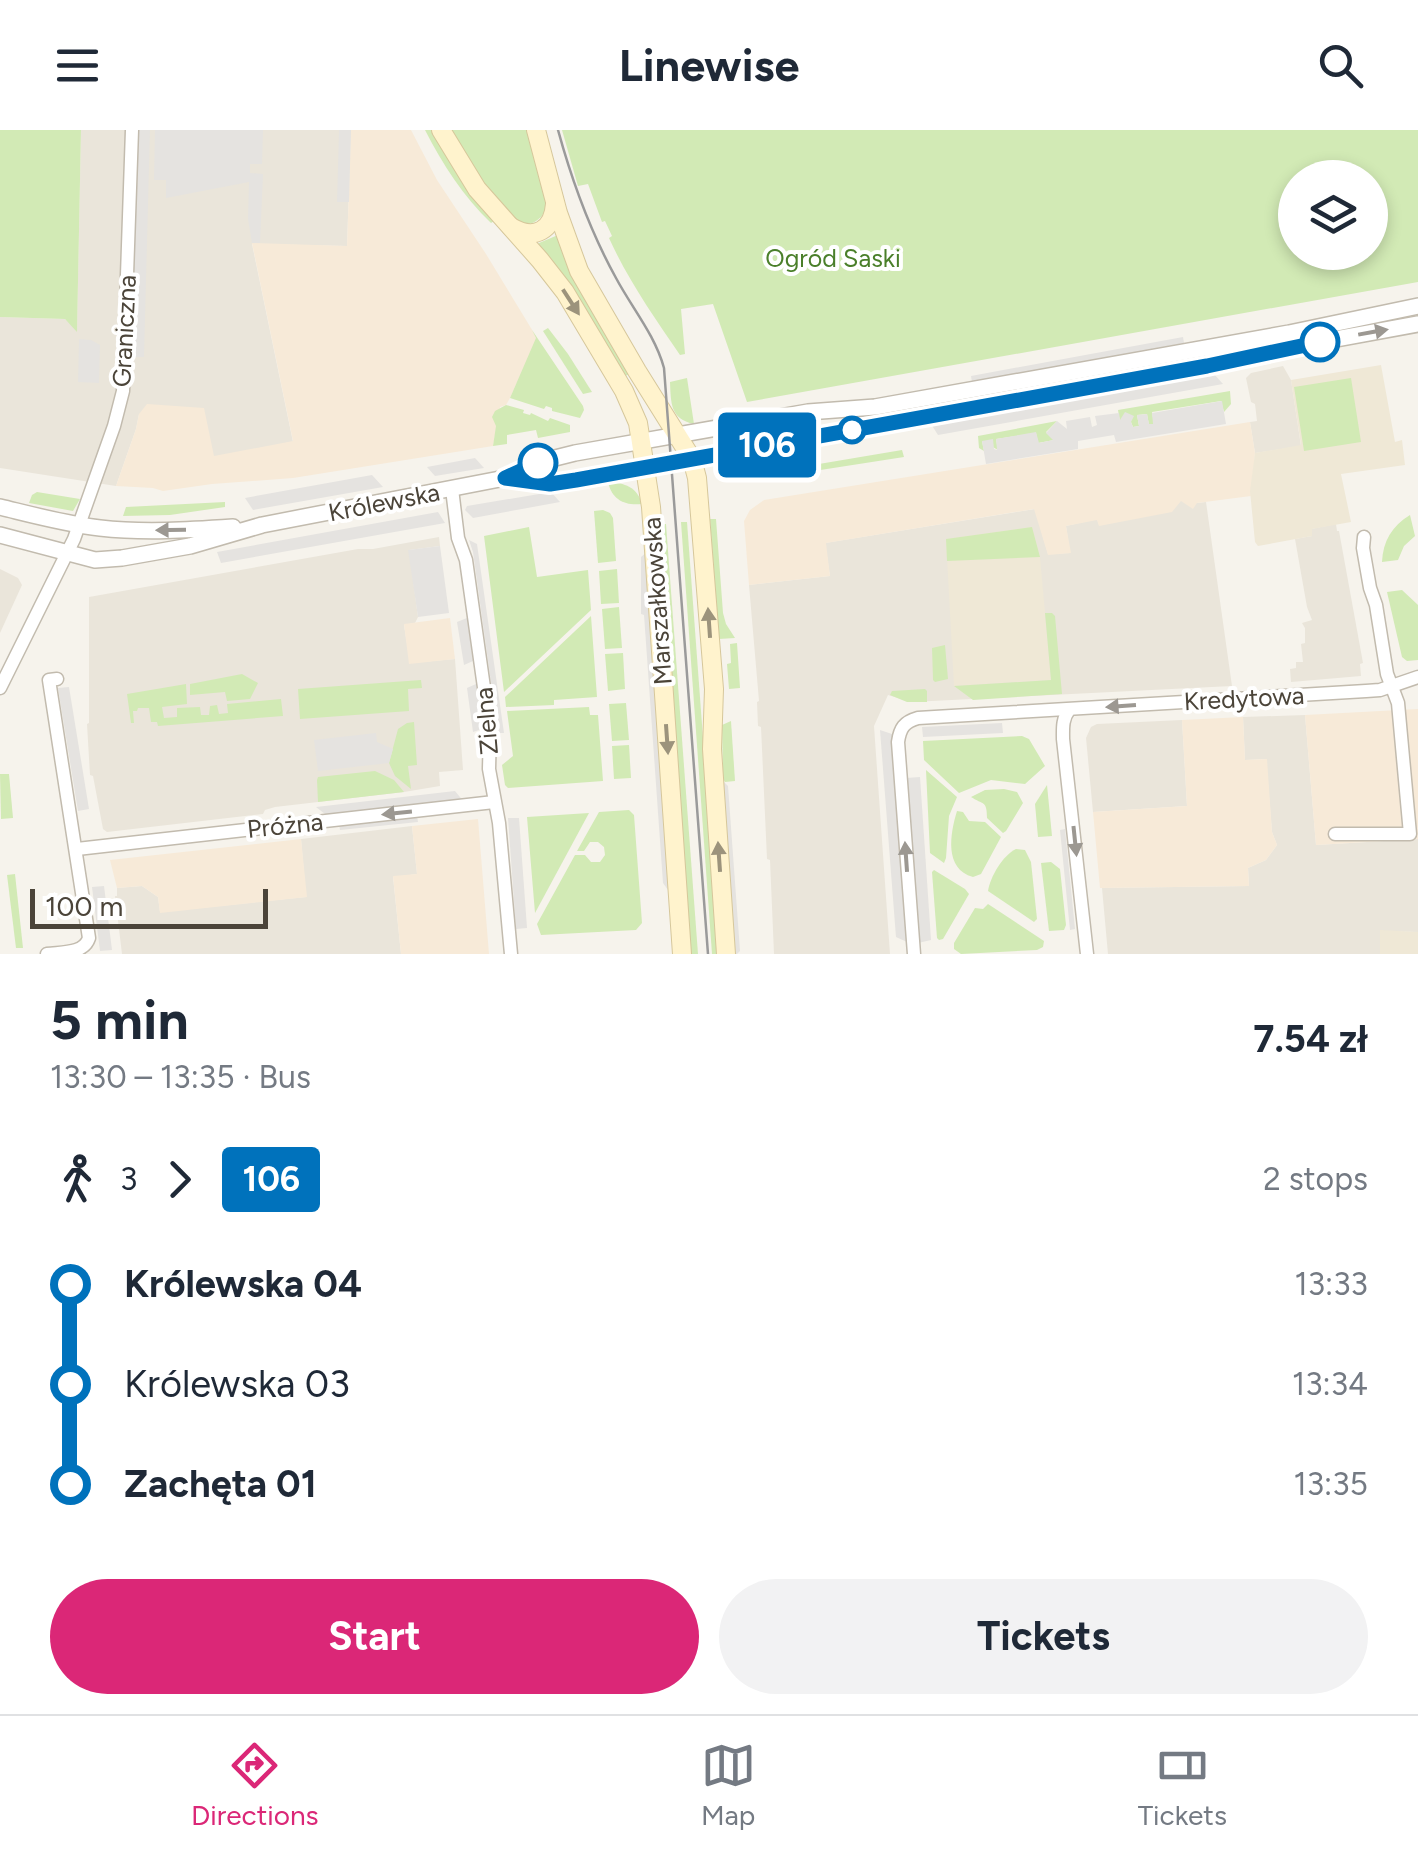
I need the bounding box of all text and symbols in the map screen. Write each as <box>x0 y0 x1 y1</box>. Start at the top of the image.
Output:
icon: menu <box>50 38 105 93</box>
text: Linewise <box>619 38 799 92</box>
icon: search <box>1313 38 1368 93</box>
map controls <box>1278 160 1388 270</box>
button: layers <box>1278 160 1388 270</box>
park label: Ogród Saski <box>765 243 901 273</box>
street label: Graniczna <box>106 274 142 388</box>
one-way arrow <box>561 288 579 315</box>
unlabelled marker <box>1301 323 1339 361</box>
one-way arrow <box>1358 324 1389 340</box>
line badge: 106 <box>710 412 824 478</box>
unlabelled marker <box>839 417 865 443</box>
text: 106 <box>738 424 796 466</box>
unlabelled marker <box>519 444 557 482</box>
street label: Królewska <box>326 477 442 527</box>
street label: Marszałkowska <box>636 516 678 686</box>
one-way arrow <box>154 522 186 538</box>
one-way arrow <box>701 607 717 638</box>
street label: Kredytowa <box>1183 680 1305 716</box>
street label: Zielna <box>468 686 504 756</box>
one-way arrow <box>1105 698 1137 714</box>
one-way arrow <box>659 724 675 756</box>
one-way arrow <box>381 805 412 821</box>
street label: Próżna <box>245 806 325 844</box>
one-way arrow <box>1067 825 1083 857</box>
one-way arrow <box>711 840 727 872</box>
one-way arrow <box>898 840 914 872</box>
scale bar <box>30 884 268 928</box>
text: 100 m <box>45 889 123 923</box>
text: 5 min <box>50 987 189 1053</box>
text: 7.54 zł <box>1253 1016 1368 1062</box>
text: 13:30 – 13:35 · Bus <box>50 1058 311 1096</box>
icon: walk <box>50 1152 105 1207</box>
icon: forward <box>152 1152 207 1207</box>
text: 106 <box>242 1158 300 1200</box>
text: 3 <box>120 1160 137 1198</box>
text: 2 stops <box>1263 1160 1368 1198</box>
text: Królewska 04 <box>124 1261 362 1307</box>
text: 13:33 <box>1294 1265 1368 1303</box>
text: Królewska 03 <box>124 1361 350 1407</box>
text: 13:34 <box>1292 1365 1368 1403</box>
text: Zachęta 01 <box>124 1461 317 1507</box>
text: 13:35 <box>1293 1465 1368 1503</box>
button: Start <box>50 1579 699 1694</box>
button: Tickets <box>719 1579 1368 1694</box>
tab: Directions <box>191 1738 319 1832</box>
tab: Map <box>701 1738 756 1832</box>
tab: Tickets <box>1138 1738 1227 1832</box>

